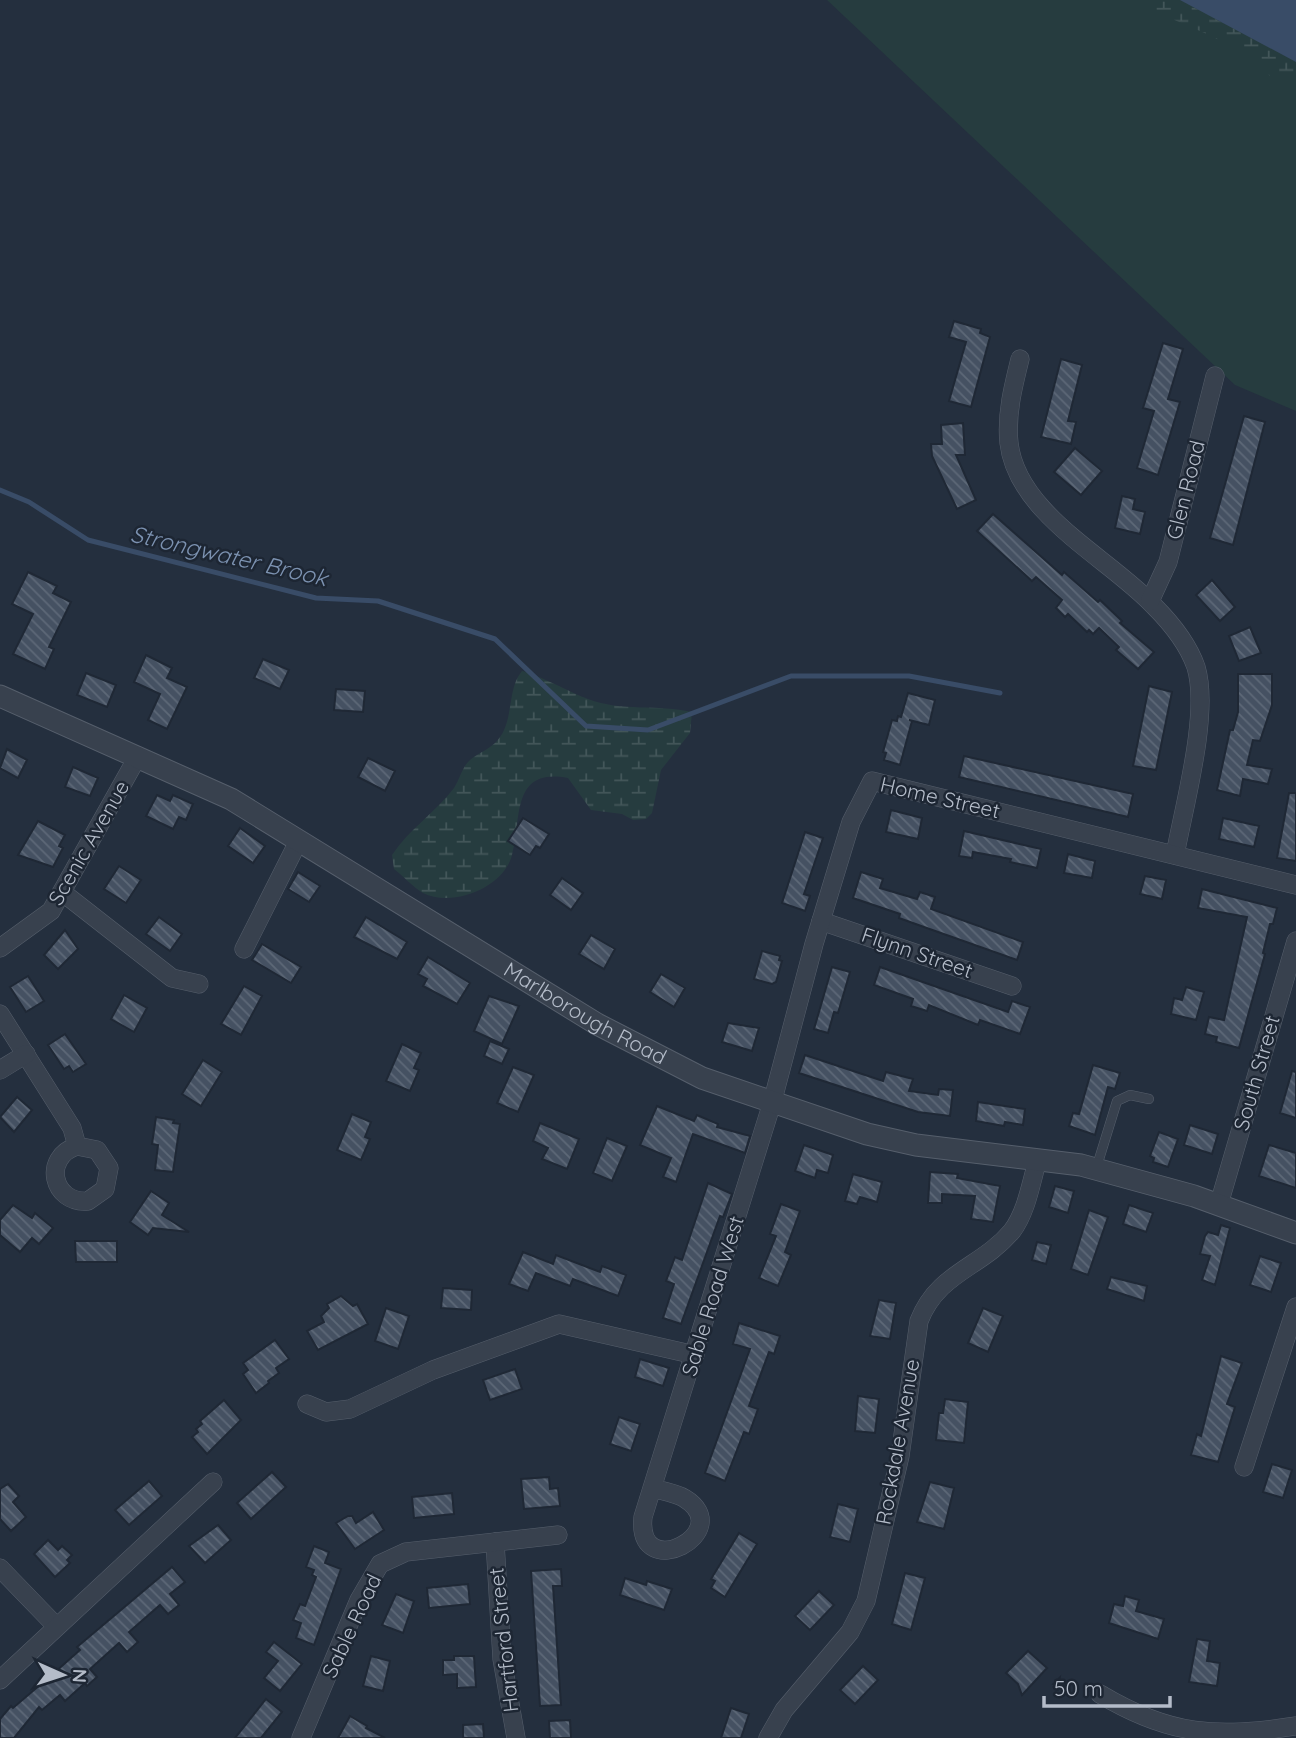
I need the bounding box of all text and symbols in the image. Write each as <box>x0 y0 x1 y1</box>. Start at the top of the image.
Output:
street label: Glen Road <box>1160 438 1210 542</box>
water label: Strongwater Brook <box>128 519 332 593</box>
street label: Home Street <box>878 771 1003 823</box>
street label: Scenic Avenue <box>42 776 134 909</box>
street label: Flynn Street <box>858 921 976 983</box>
street label: Marlborough Road <box>499 956 671 1070</box>
street label: South Street <box>1227 1012 1285 1133</box>
street label: Sable Road West <box>675 1212 749 1379</box>
street label: Rockdale Avenue <box>870 1357 924 1527</box>
street label: Hartford Street <box>482 1566 524 1714</box>
street label: Sable Road <box>316 1570 386 1682</box>
north arrow <box>28 1640 98 1710</box>
scale bar <box>1044 1664 1170 1708</box>
text: N <box>68 1668 92 1683</box>
text: 50 m <box>1054 1675 1103 1701</box>

